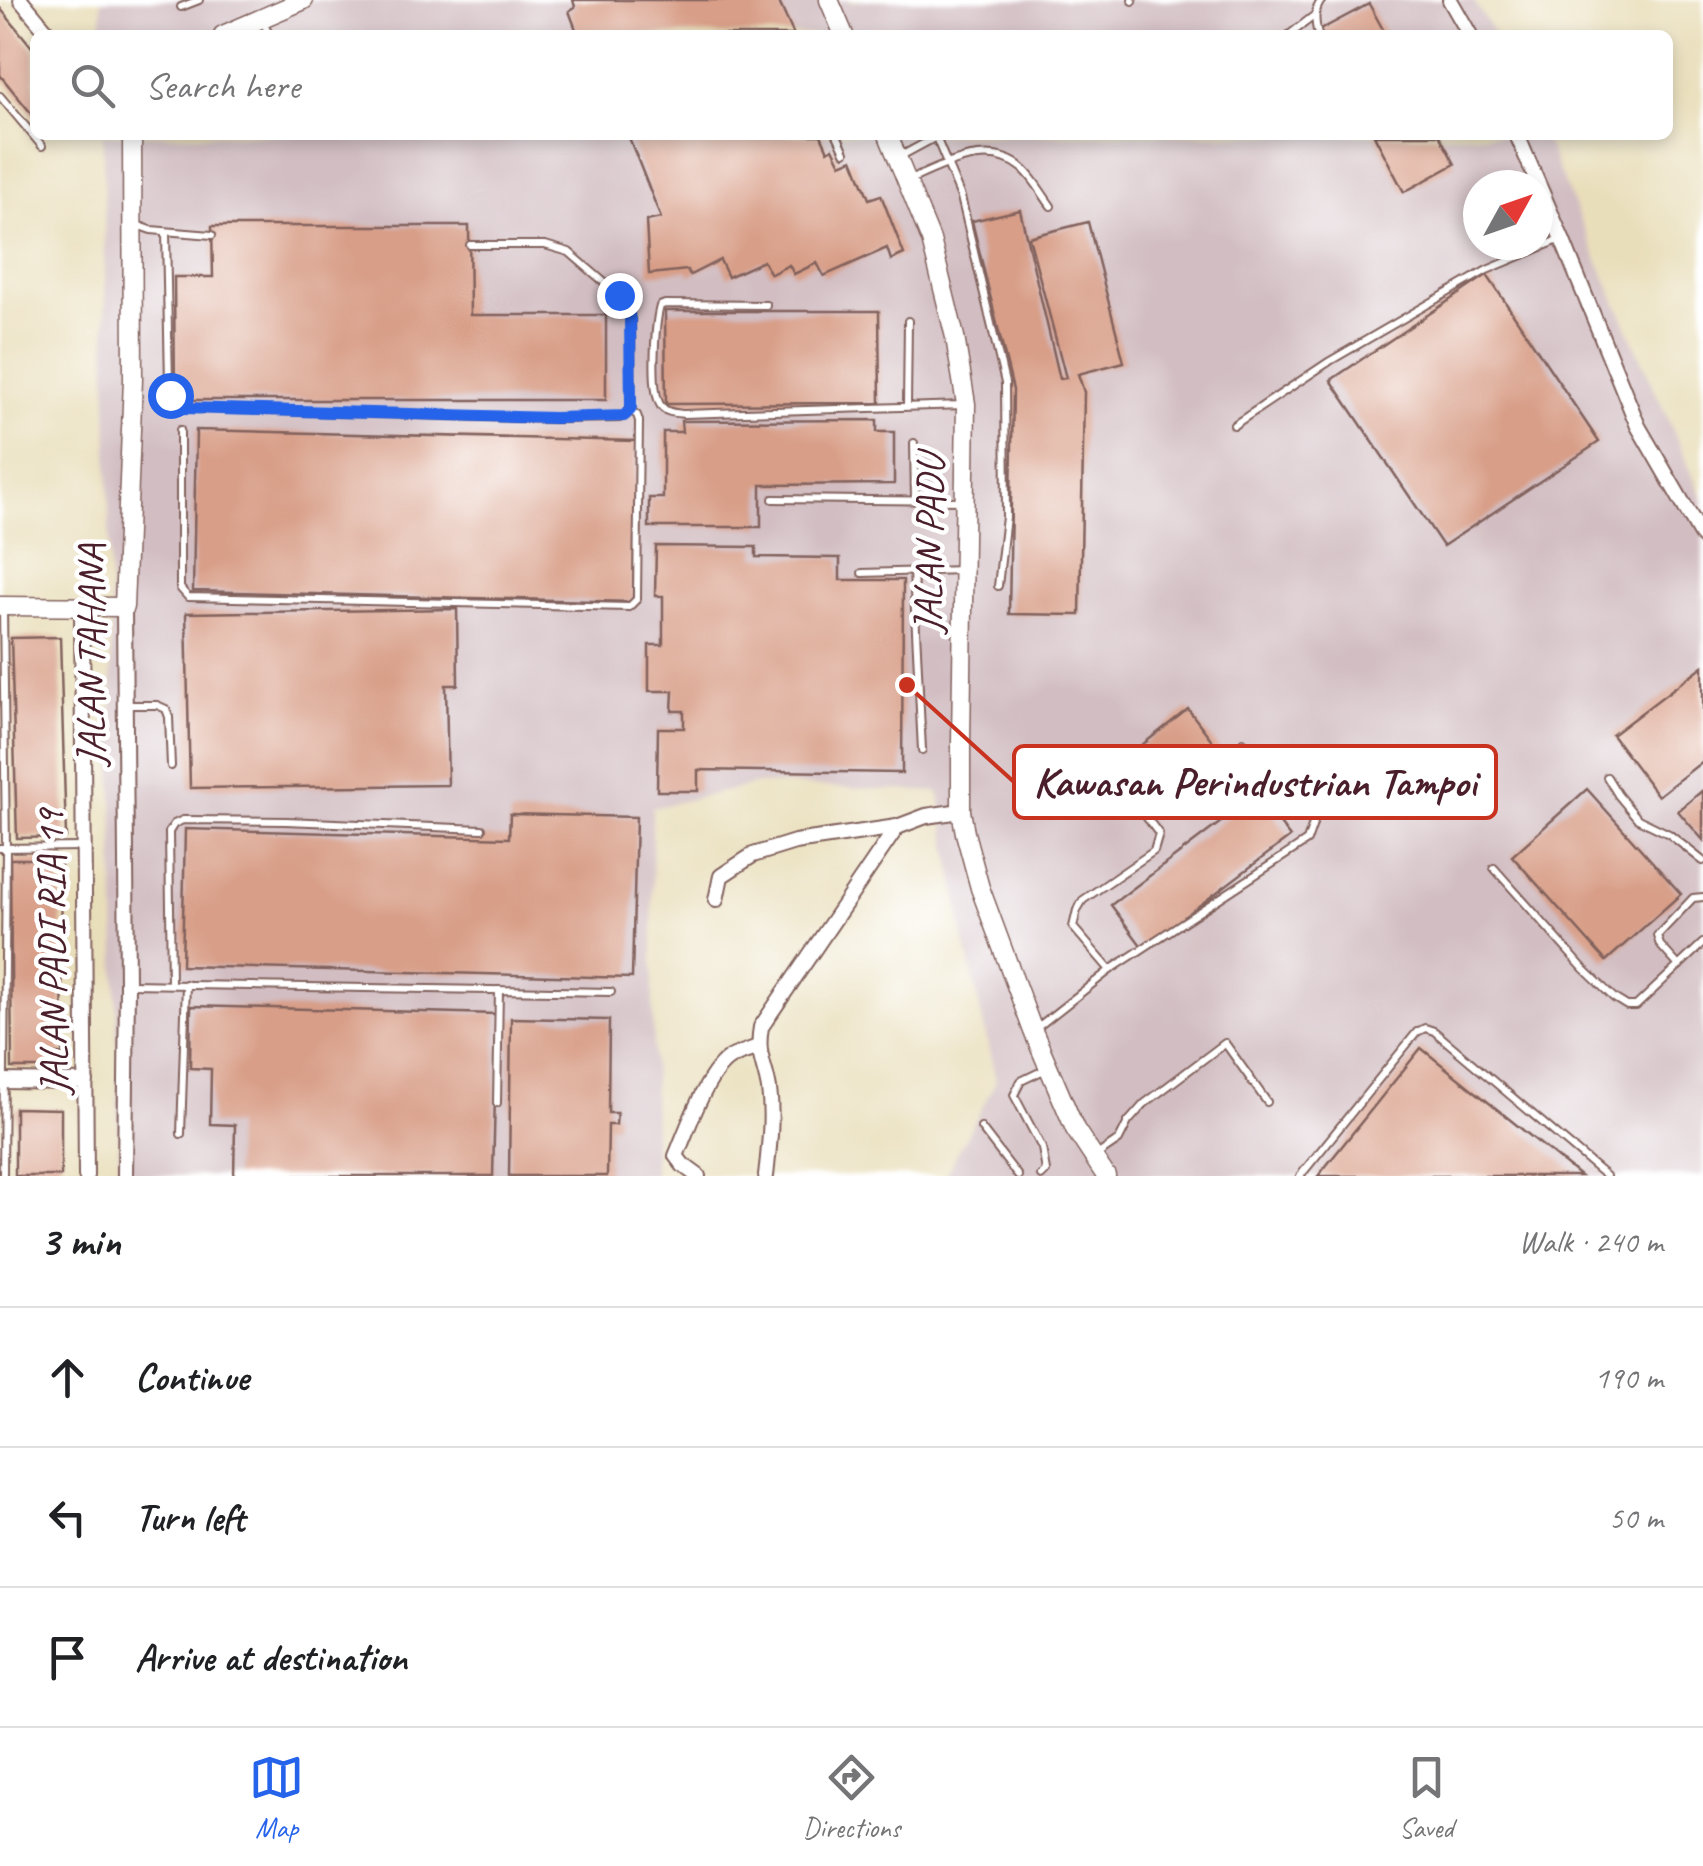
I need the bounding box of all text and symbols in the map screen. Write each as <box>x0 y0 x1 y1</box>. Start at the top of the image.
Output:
search box <box>30 30 1673 140</box>
icon: search <box>65 58 120 113</box>
text: Search here <box>145 62 300 109</box>
north arrow <box>1463 170 1553 260</box>
route end <box>597 273 643 319</box>
route start <box>148 373 194 419</box>
street label: JALAN PADU <box>902 448 956 635</box>
street label: JALAN TAHANA <box>66 543 116 768</box>
callout: Kawasan Perindustrian Tampoi <box>1014 746 1496 818</box>
text: Kawasan Perindustrian Tampoi <box>1034 756 1481 809</box>
street label: JALAN PADI RIA 19 <box>24 806 80 1097</box>
text: 3 min <box>40 1215 120 1268</box>
text: Walk · 240 m <box>1519 1221 1663 1262</box>
icon: ahead <box>40 1350 95 1405</box>
text: Continue <box>135 1354 249 1401</box>
text: 190 m <box>1594 1357 1663 1398</box>
icon: left <box>40 1490 95 1545</box>
text: Turn left <box>135 1494 245 1541</box>
text: 50 m <box>1609 1497 1663 1538</box>
icon: arrive <box>40 1630 95 1685</box>
text: Arrive at destination <box>135 1634 407 1681</box>
tab: Map <box>249 1750 304 1845</box>
tab: Directions <box>803 1750 900 1845</box>
tab: Saved <box>1399 1750 1454 1845</box>

